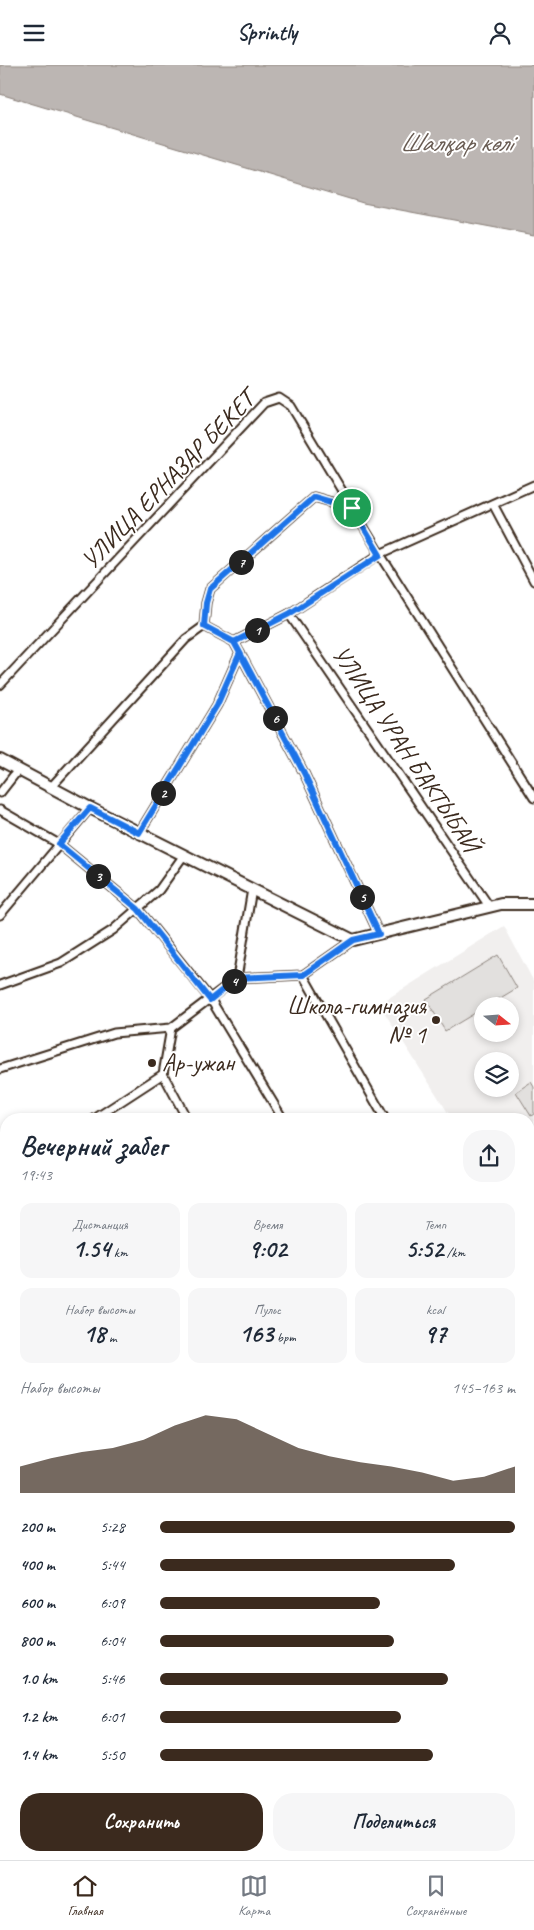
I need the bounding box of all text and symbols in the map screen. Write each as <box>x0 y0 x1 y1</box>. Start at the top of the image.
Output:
icon: menu <box>20 19 48 47</box>
text: Sprintly <box>237 19 297 47</box>
icon: person <box>486 19 514 47</box>
water label: Шалқар көлі <box>400 126 518 159</box>
street label: УЛИЦА ЕРНАЗАР БЕКЕТ <box>75 379 266 576</box>
pin <box>331 487 373 529</box>
icon: arrive <box>338 494 366 522</box>
pin: 7 <box>228 549 254 575</box>
text: 7 <box>238 554 245 571</box>
pin: 1 <box>244 617 270 643</box>
text: 1 <box>254 622 261 639</box>
street label: УЛИЦА УРАН БАКТЫБАЙ <box>325 640 489 862</box>
pin: 6 <box>262 705 288 731</box>
text: 6 <box>272 710 279 727</box>
pin: 2 <box>150 781 176 805</box>
text: 2 <box>160 785 167 802</box>
pin: 3 <box>86 863 110 889</box>
text: 3 <box>95 868 102 885</box>
pin: 5 <box>350 885 374 909</box>
text: 5 <box>359 889 366 906</box>
pin: 4 <box>222 969 246 993</box>
text: 4 <box>231 973 238 990</box>
place label: Школа-гимназия № 1 <box>287 990 428 1051</box>
north arrow <box>474 997 519 1043</box>
map controls <box>474 997 519 1097</box>
marker: Школа-гимназия № 1 <box>430 1014 442 1026</box>
place label: Ар-ужан <box>162 1047 236 1079</box>
button: layers <box>474 1052 519 1097</box>
marker: Ар-ужан <box>146 1057 158 1069</box>
text: Вечерний забег <box>20 1128 167 1163</box>
button: share <box>463 1130 515 1182</box>
text: 19:43 <box>20 1165 52 1185</box>
text: Дистанция <box>72 1216 128 1233</box>
text: Время <box>253 1216 282 1233</box>
text: Темп <box>424 1216 446 1233</box>
text: 1.54 <box>72 1233 110 1265</box>
text: 9:02 <box>248 1233 287 1265</box>
text: 5:52 <box>405 1233 443 1265</box>
text: km <box>110 1244 128 1261</box>
text: /km <box>443 1244 465 1261</box>
text: Набор высоты <box>65 1301 135 1318</box>
text: Пульс <box>254 1301 281 1318</box>
text: kcal <box>426 1301 444 1318</box>
text: 18 <box>83 1318 105 1350</box>
text: 163 <box>239 1318 273 1350</box>
text: 97 <box>424 1318 446 1350</box>
text: m <box>105 1329 117 1346</box>
text: bpm <box>273 1329 296 1346</box>
text: Набор высоты <box>20 1378 99 1398</box>
text: 145–163 m <box>452 1378 515 1398</box>
text: 200 m <box>20 1517 55 1537</box>
text: 5:28 <box>100 1517 125 1537</box>
text: 400 m <box>20 1555 55 1575</box>
text: 5:44 <box>100 1555 125 1575</box>
text: 600 m <box>20 1593 55 1613</box>
text: 6:09 <box>100 1593 125 1613</box>
text: 800 m <box>20 1631 55 1651</box>
text: 6:04 <box>100 1631 125 1651</box>
text: 1.0 km <box>20 1669 57 1689</box>
text: 5:46 <box>100 1669 125 1689</box>
text: 1.2 km <box>20 1707 57 1727</box>
text: 6:01 <box>100 1707 125 1727</box>
text: 1.4 km <box>20 1745 57 1765</box>
text: 5:50 <box>100 1745 125 1765</box>
button: Сохранить <box>20 1793 263 1851</box>
button: Поделиться <box>273 1793 515 1851</box>
tab: Главная <box>68 1872 103 1919</box>
tab: Карта <box>238 1872 270 1919</box>
tab: Сохранённые <box>406 1872 466 1919</box>

